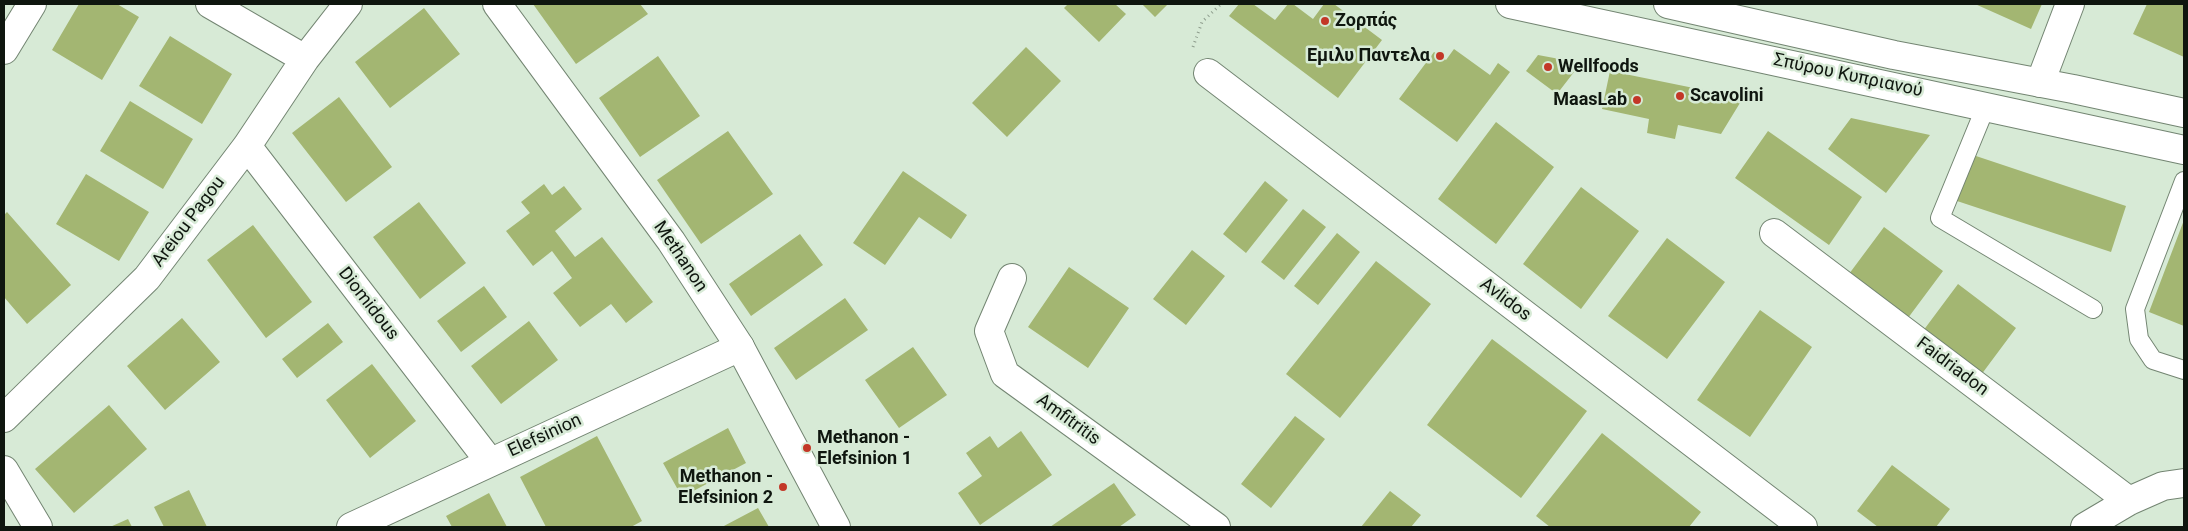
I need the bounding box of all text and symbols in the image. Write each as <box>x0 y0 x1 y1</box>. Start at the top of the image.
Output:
place label: Ζορπάς <box>1335 10 1397 32</box>
marker: Ζορπάς <box>1319 15 1331 27</box>
place label: Εμιλυ Παντελα <box>1307 45 1430 67</box>
marker: Εμιλυ Παντελα <box>1434 50 1446 62</box>
street label: Σπύρου Κυπριανού <box>1771 50 1925 102</box>
place label: Wellfoods <box>1558 56 1639 78</box>
marker: Wellfoods <box>1542 61 1554 73</box>
place label: Scavolini <box>1690 85 1763 107</box>
place label: MaasLab <box>1553 89 1627 111</box>
marker: Scavolini <box>1674 90 1686 102</box>
marker: MaasLab <box>1631 94 1643 106</box>
street label: Areiou Pagou <box>148 173 230 271</box>
street label: Methanon <box>648 217 712 297</box>
street label: Diomidous <box>333 263 403 345</box>
street label: Avlidos <box>1475 274 1535 326</box>
street label: Faidriadon <box>1912 333 1992 401</box>
street label: Amfitritis <box>1032 390 1104 450</box>
street label: Elefsinion <box>505 410 585 462</box>
place label: Methanon - Elefsinion 1 <box>817 427 912 469</box>
marker: Methanon - Elefsinion 1 <box>801 442 813 454</box>
place label: Methanon - Elefsinion 2 <box>678 466 773 508</box>
marker: Methanon - Elefsinion 2 <box>777 481 789 493</box>

